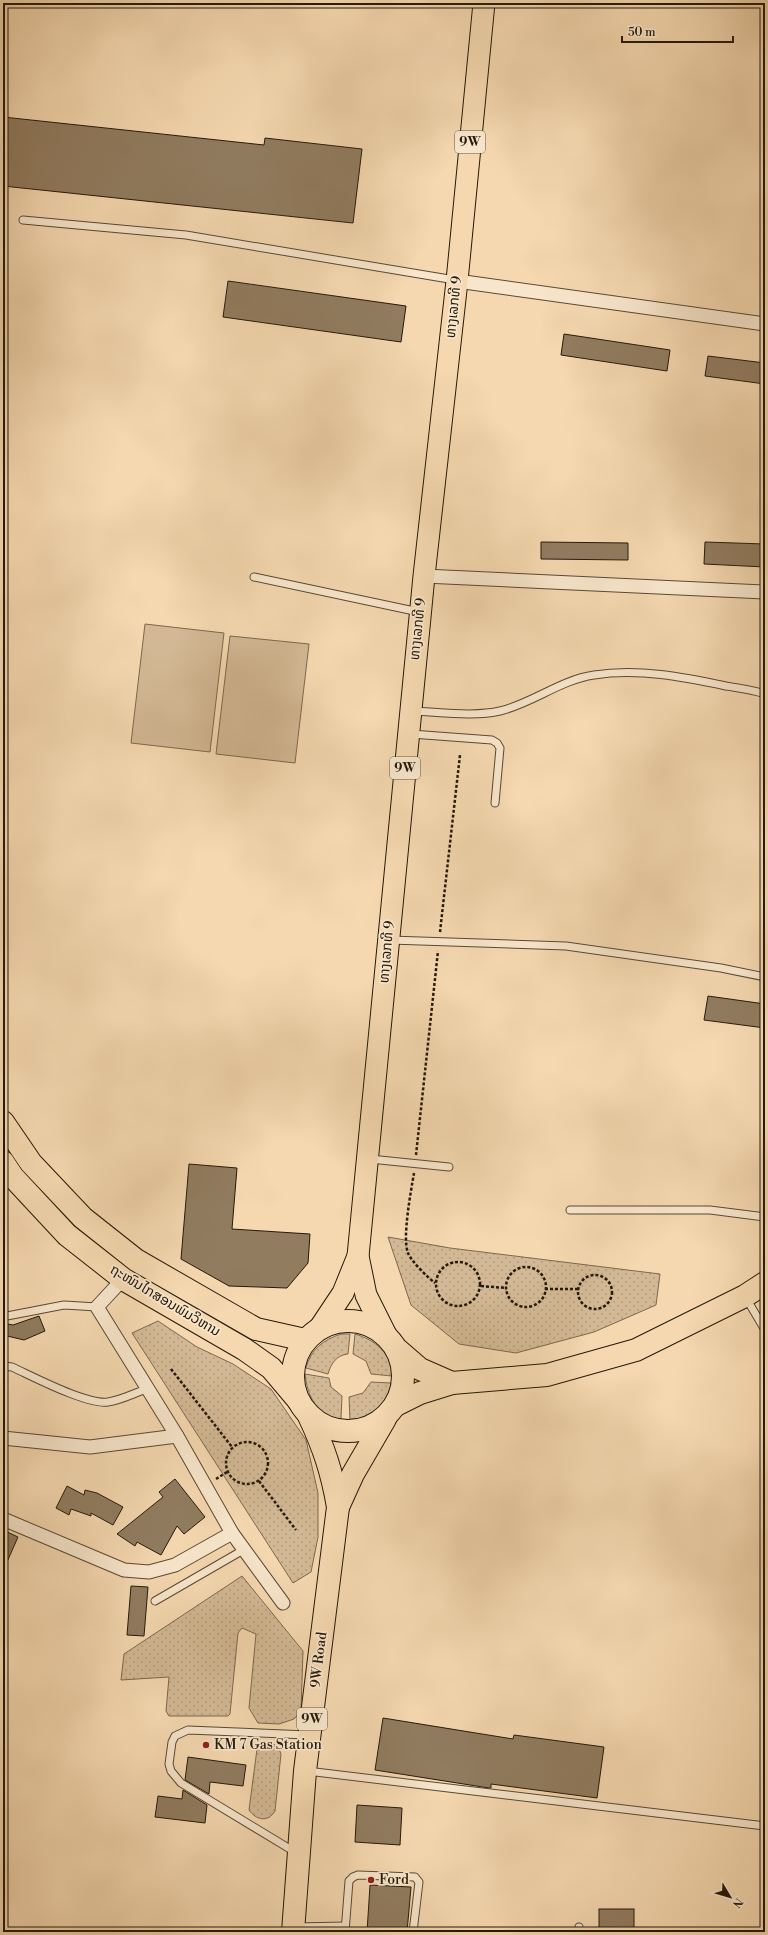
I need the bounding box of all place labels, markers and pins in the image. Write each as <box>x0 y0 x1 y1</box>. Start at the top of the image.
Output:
place label: KM 7 Gas Station <box>214 1736 323 1754</box>
marker: KM 7 Gas Station <box>201 1740 211 1750</box>
place label: Ford <box>379 1871 409 1889</box>
marker: Ford <box>366 1875 376 1885</box>

